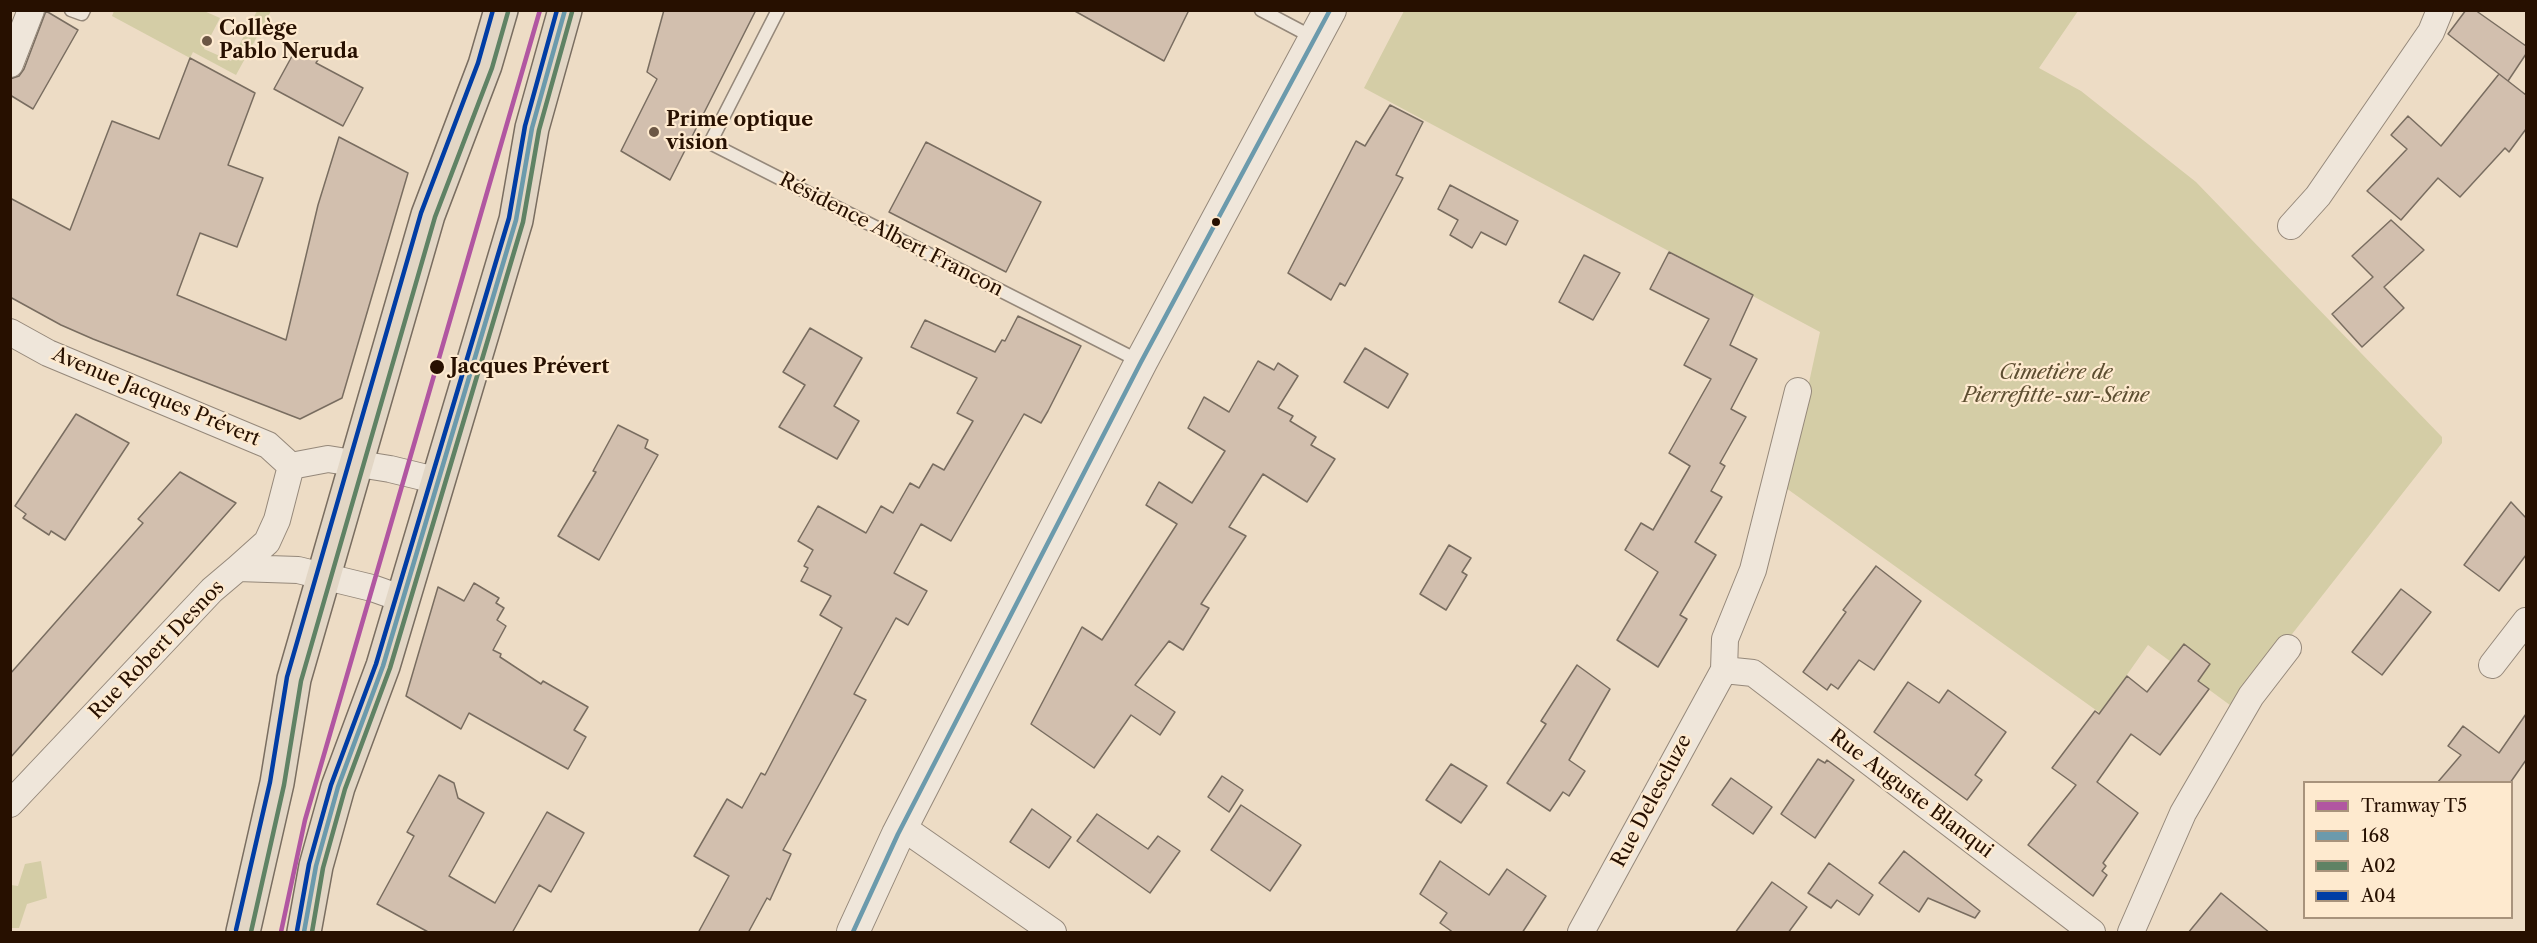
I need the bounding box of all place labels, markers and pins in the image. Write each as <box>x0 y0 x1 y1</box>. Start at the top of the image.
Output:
place label: Collège Pablo Neruda <box>219 17 358 64</box>
marker: Collège Pablo Neruda <box>200 34 214 48</box>
place label: Prime optique vision <box>666 108 813 155</box>
marker: Prime optique vision <box>647 125 661 139</box>
unlabelled marker <box>1210 216 1222 228</box>
place label: Jacques Prévert <box>450 355 609 379</box>
marker: Jacques Prévert <box>428 358 446 376</box>

